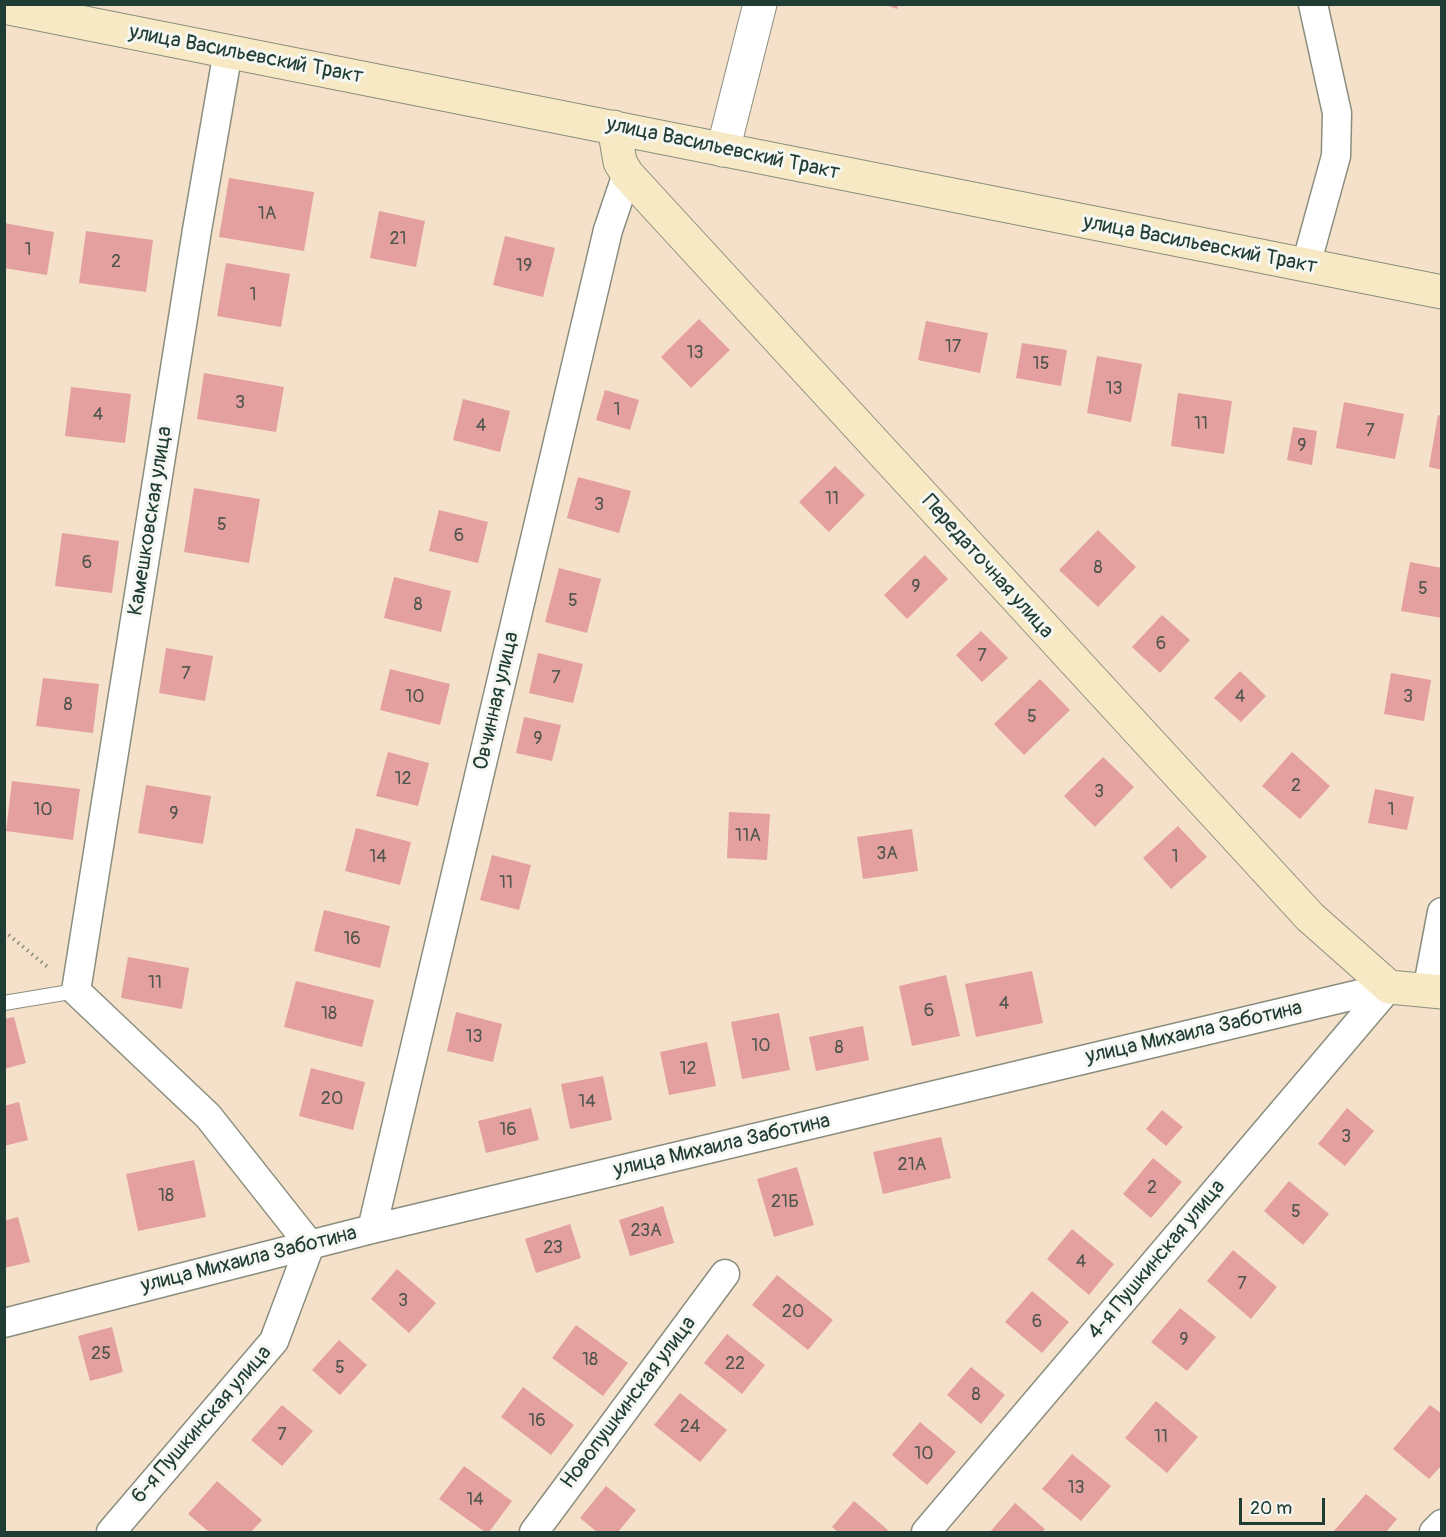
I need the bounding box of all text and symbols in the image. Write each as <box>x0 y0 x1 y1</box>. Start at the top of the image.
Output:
street label: улица Васильевский Тракт <box>127 20 365 90</box>
street label: улица Васильевский Тракт <box>604 112 842 186</box>
house number: 1А <box>258 203 276 225</box>
street label: улица Васильевский Тракт <box>1081 210 1319 280</box>
house number: 21 <box>389 228 407 250</box>
house number: 1 <box>24 239 32 261</box>
house number: 2 <box>111 251 121 273</box>
house number: 19 <box>516 255 532 277</box>
house number: 1 <box>249 284 257 306</box>
house number: 17 <box>945 336 961 358</box>
house number: 13 <box>686 342 704 364</box>
house number: 15 <box>1033 353 1049 375</box>
house number: 13 <box>1105 378 1123 400</box>
house number: 3 <box>235 392 245 414</box>
house number: 1 <box>613 399 621 421</box>
house number: 4 <box>93 404 103 426</box>
house number: 11 <box>1194 413 1208 435</box>
house number: 4 <box>476 415 486 437</box>
house number: 7 <box>1365 420 1375 442</box>
street label: Камешковская улица <box>124 425 178 617</box>
house number: 9 <box>1297 435 1307 457</box>
house number: 11 <box>825 488 839 510</box>
street label: Передаточная улица <box>916 490 1058 644</box>
house number: 3 <box>594 494 604 516</box>
house number: 5 <box>217 514 227 536</box>
house number: 6 <box>454 525 464 547</box>
house number: 6 <box>82 552 92 574</box>
house number: 8 <box>1093 557 1103 579</box>
house number: 9 <box>911 576 921 598</box>
house number: 5 <box>1418 578 1428 600</box>
house number: 5 <box>568 590 578 612</box>
house number: 8 <box>413 594 423 616</box>
street label: Овчинная улица <box>469 629 525 773</box>
house number: 6 <box>1156 633 1166 655</box>
house number: 7 <box>977 645 987 667</box>
house number: 7 <box>181 663 191 685</box>
house number: 7 <box>551 667 561 689</box>
house number: 10 <box>405 686 425 708</box>
house number: 4 <box>1235 686 1245 708</box>
house number: 3 <box>1403 686 1413 708</box>
house number: 8 <box>63 694 73 716</box>
house number: 5 <box>1027 706 1037 728</box>
house number: 9 <box>533 728 543 750</box>
house number: 12 <box>394 768 412 790</box>
house number: 2 <box>1291 775 1301 797</box>
house number: 3 <box>1094 781 1104 803</box>
house number: 10 <box>33 799 53 821</box>
house number: 1 <box>1387 799 1395 821</box>
house number: 9 <box>169 803 179 825</box>
house number: 11А <box>735 825 761 847</box>
house number: 3А <box>876 843 898 865</box>
house number: 14 <box>369 846 387 868</box>
house number: 1 <box>1171 846 1179 868</box>
house number: 11 <box>499 872 513 894</box>
house number: 16 <box>343 928 361 950</box>
house number: 11 <box>148 972 162 994</box>
house number: 4 <box>999 993 1009 1015</box>
street label: улица Михаила Заботина <box>1083 996 1305 1070</box>
house number: 6 <box>924 1000 934 1022</box>
house number: 18 <box>321 1003 337 1025</box>
house number: 13 <box>465 1026 483 1048</box>
house number: 10 <box>751 1035 771 1057</box>
house number: 8 <box>834 1037 844 1059</box>
house number: 12 <box>679 1058 697 1080</box>
house number: 20 <box>321 1088 343 1110</box>
house number: 14 <box>578 1091 596 1113</box>
street label: улица Михаила Заботина <box>611 1109 833 1183</box>
house number: 16 <box>499 1119 517 1141</box>
house number: 3 <box>1341 1126 1351 1148</box>
house number: 21А <box>898 1154 926 1176</box>
street label: 4-я Пушкинская улица <box>1083 1175 1231 1345</box>
house number: 2 <box>1147 1177 1157 1199</box>
house number: 18 <box>158 1185 174 1207</box>
house number: 21Б <box>771 1191 799 1213</box>
house number: 5 <box>1291 1201 1301 1223</box>
house number: 23А <box>630 1220 662 1242</box>
street label: улица Михаила Заботина <box>139 1221 359 1299</box>
house number: 23 <box>543 1237 563 1259</box>
house number: 4 <box>1076 1251 1086 1273</box>
house number: 7 <box>1237 1273 1247 1295</box>
house number: 3 <box>398 1290 408 1312</box>
house number: 20 <box>782 1301 804 1323</box>
house number: 6 <box>1032 1311 1042 1333</box>
street label: Новопушкинская улица <box>556 1312 702 1494</box>
house number: 9 <box>1179 1329 1189 1351</box>
street label: 6-я Пушкинская улица <box>127 1341 277 1509</box>
house number: 25 <box>91 1343 111 1365</box>
house number: 18 <box>582 1349 598 1371</box>
house number: 22 <box>725 1353 745 1375</box>
house number: 5 <box>335 1357 345 1379</box>
house number: 8 <box>971 1384 981 1406</box>
house number: 16 <box>528 1410 546 1432</box>
house number: 24 <box>680 1416 700 1438</box>
house number: 7 <box>277 1424 287 1446</box>
house number: 11 <box>1154 1426 1168 1448</box>
house number: 10 <box>914 1443 934 1465</box>
house number: 13 <box>1067 1477 1085 1499</box>
scale bar <box>1242 1486 1328 1524</box>
house number: 14 <box>466 1489 484 1511</box>
text: 20 m <box>1250 1497 1292 1520</box>

